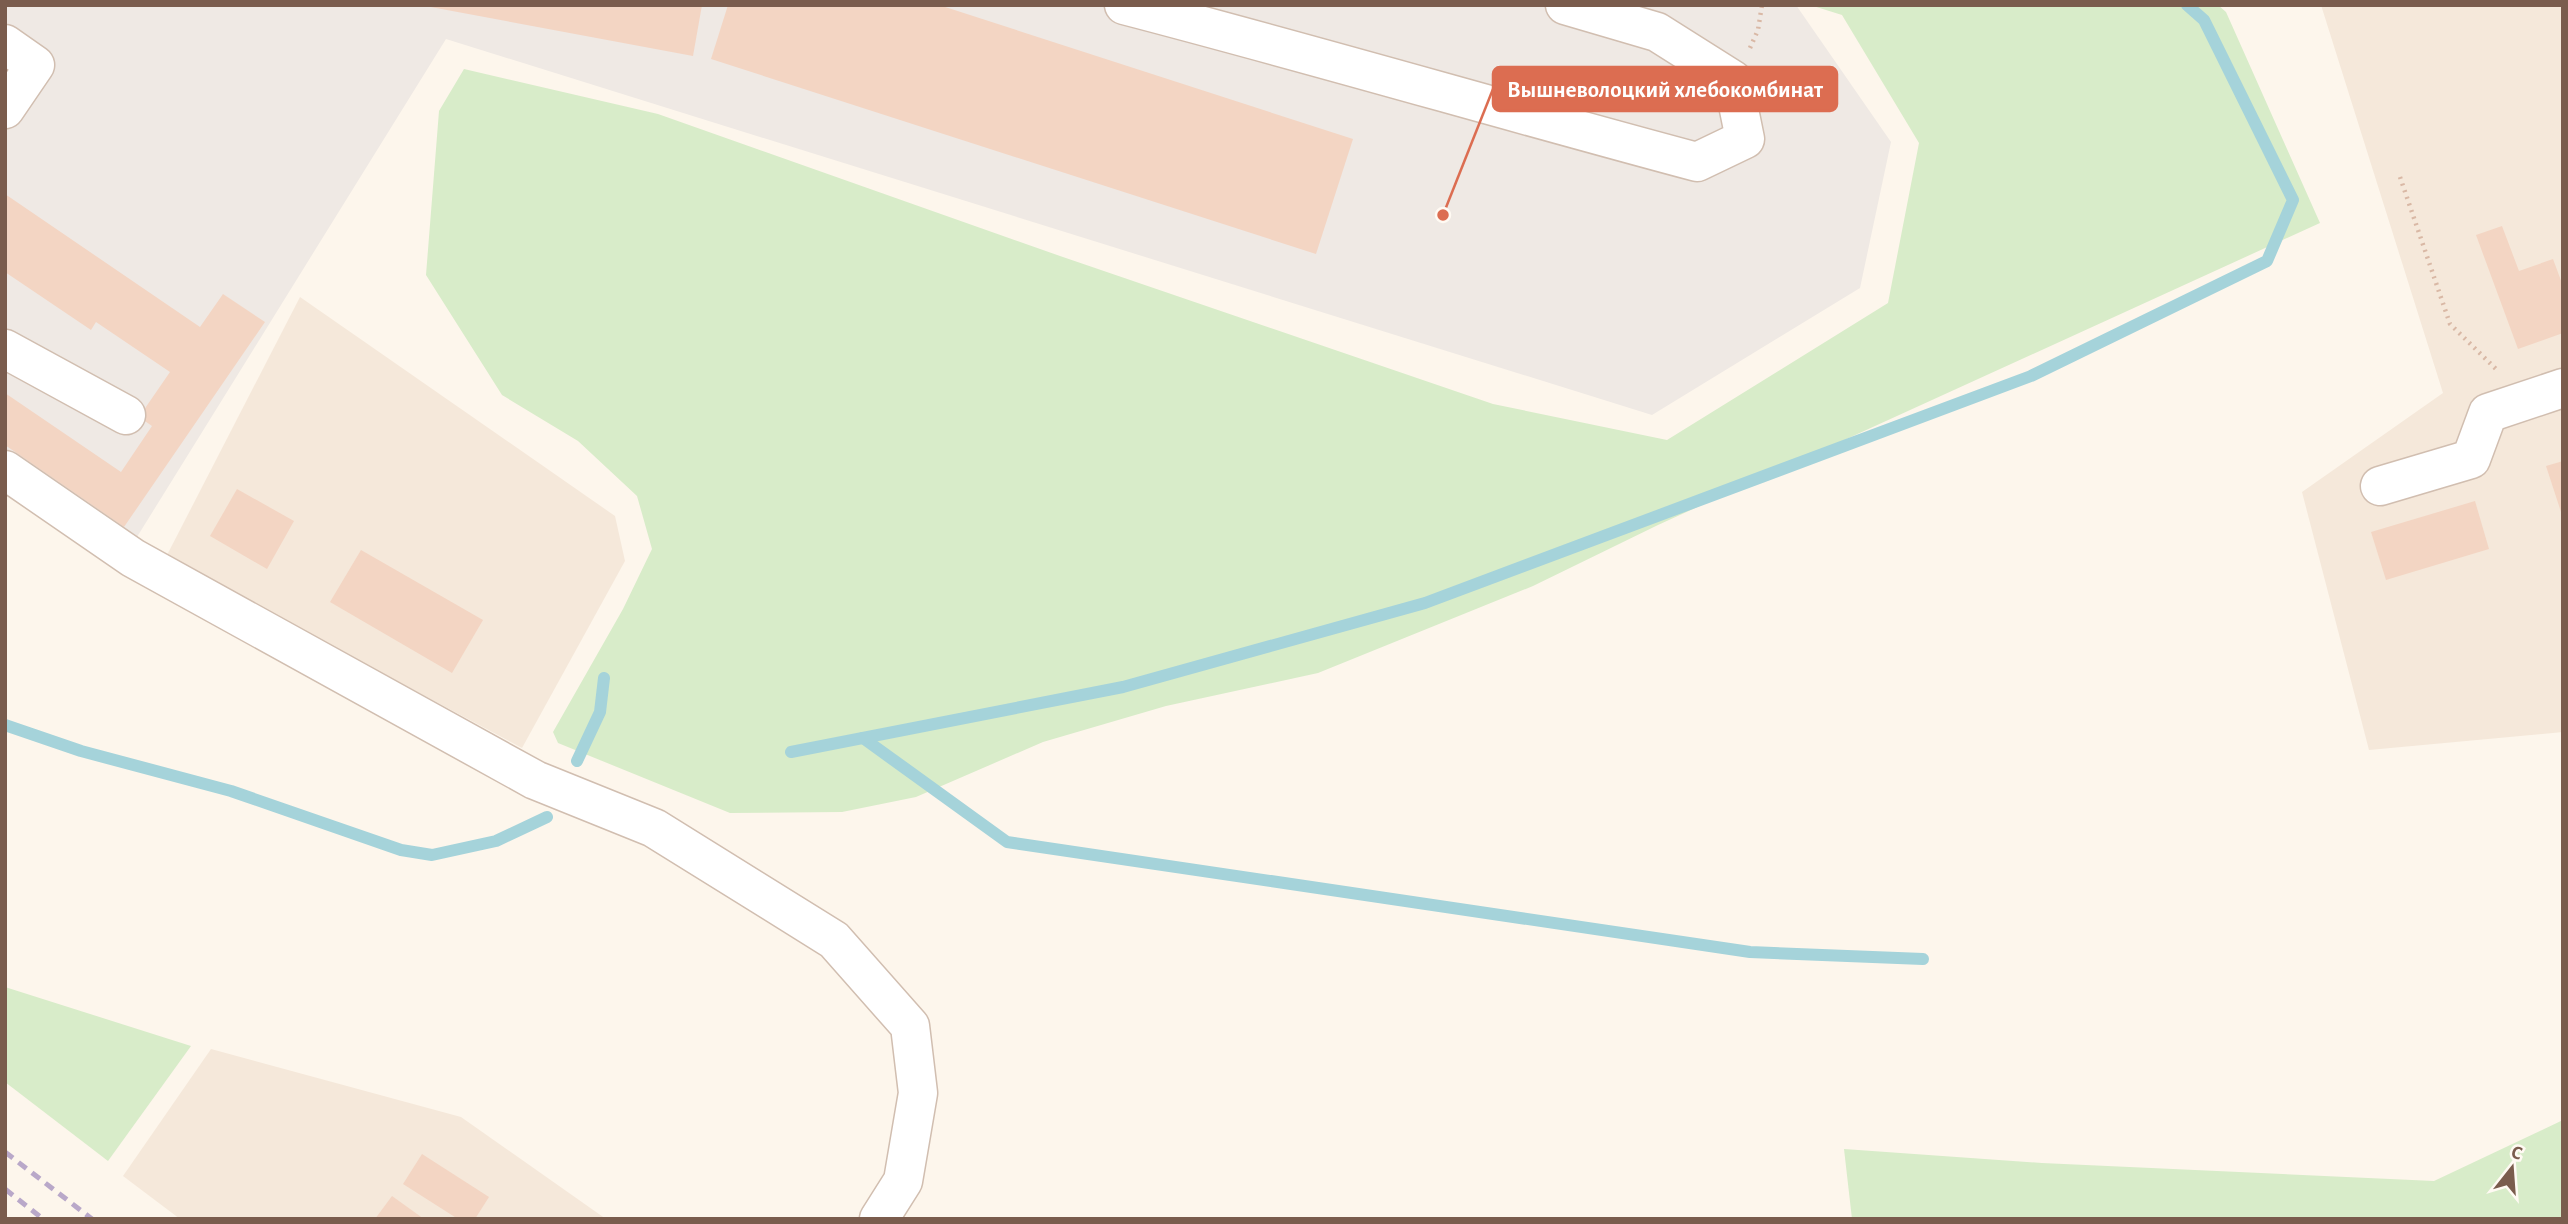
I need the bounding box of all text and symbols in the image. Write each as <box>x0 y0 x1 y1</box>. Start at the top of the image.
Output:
callout: Вышневолоцкий хлебокомбинат <box>1493 67 1837 111</box>
text: Вышневолоцкий хлебокомбинат <box>1507 79 1824 102</box>
north arrow <box>2477 1133 2547 1203</box>
text: С <box>2509 1143 2524 1164</box>

